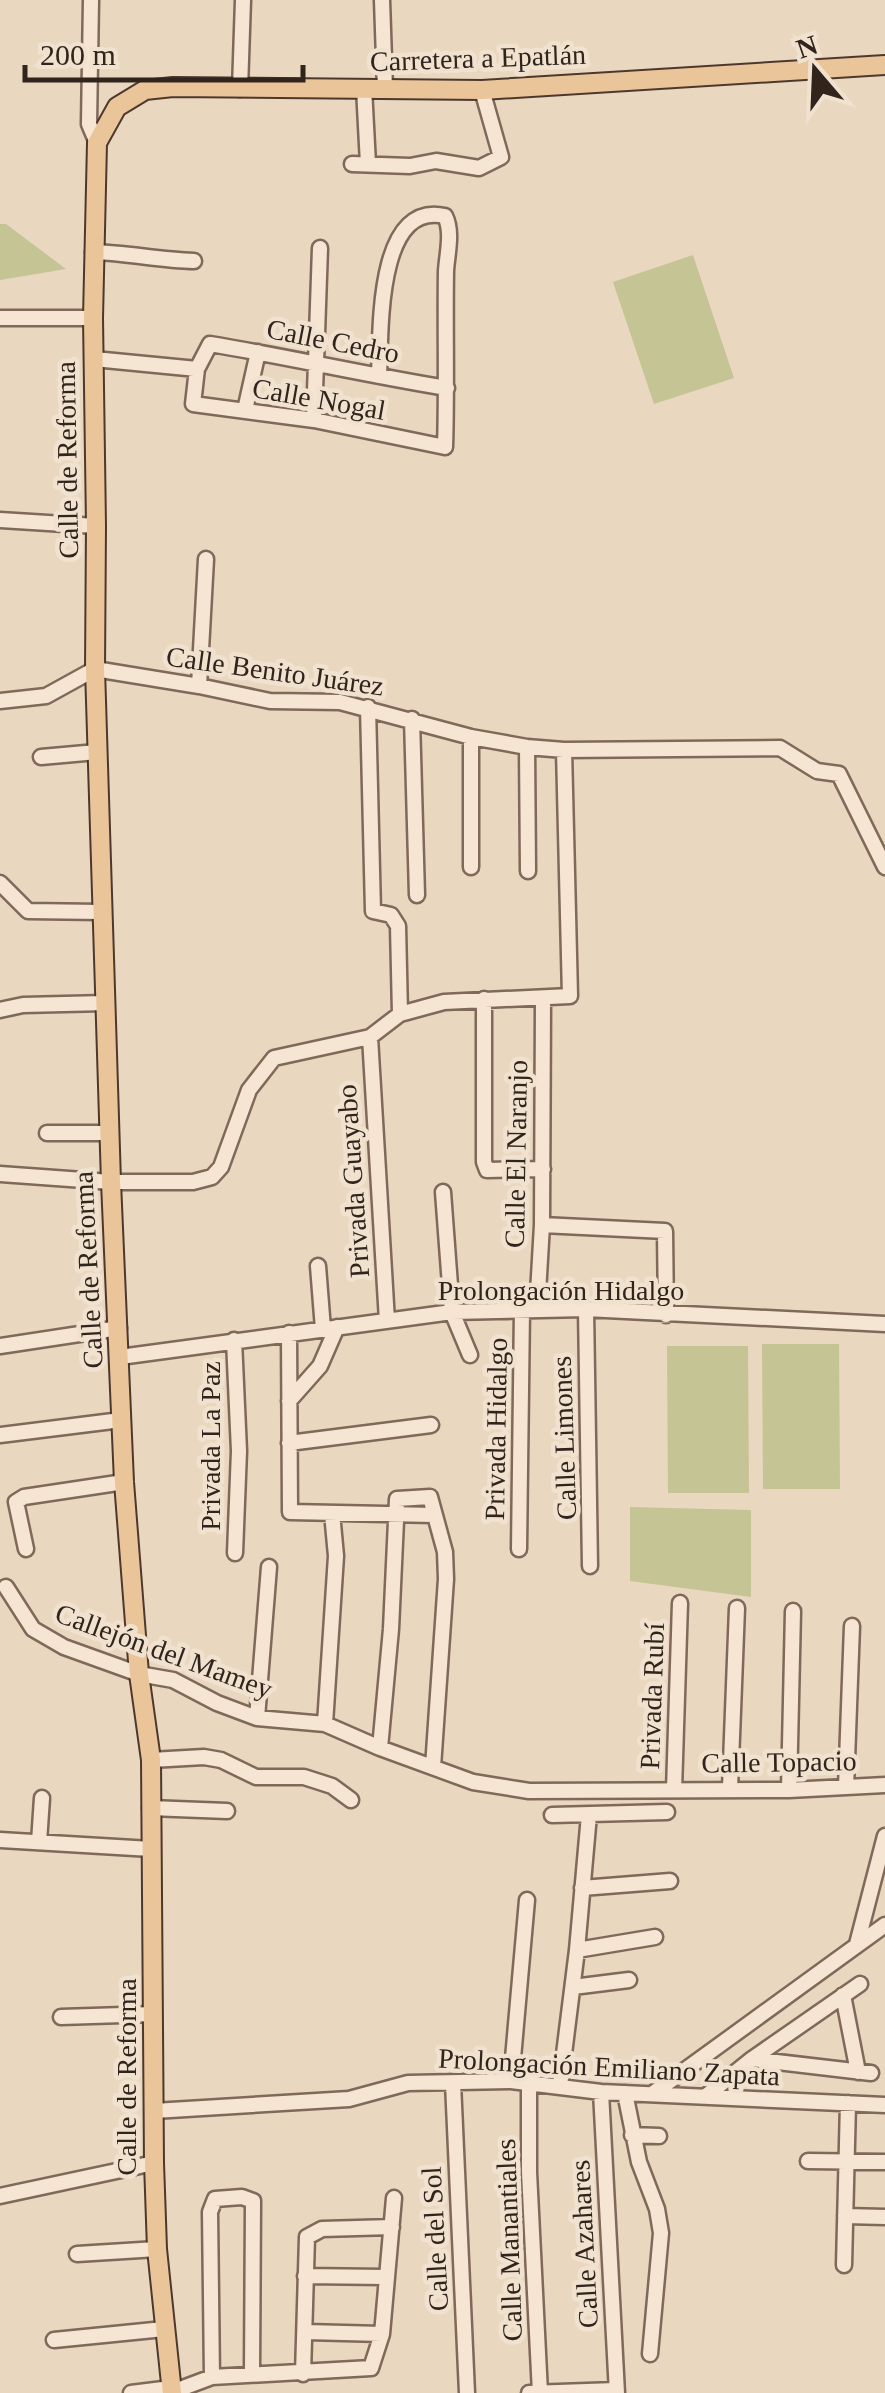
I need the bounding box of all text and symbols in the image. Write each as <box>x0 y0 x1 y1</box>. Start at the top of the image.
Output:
scale bar <box>25 20 302 82</box>
north arrow <box>765 20 865 120</box>
text: N <box>792 29 822 65</box>
text: 200 m <box>40 38 116 71</box>
street label: Carretera a Epatlán <box>369 39 587 77</box>
street label: Calle Cedro <box>264 313 402 369</box>
street label: Calle de Reforma <box>50 360 84 559</box>
street label: Calle Nogal <box>250 372 388 426</box>
street label: Calle Benito Juárez <box>164 640 386 702</box>
street label: Calle El Naranjo <box>499 1060 533 1248</box>
street label: Privada Guayabo <box>331 1083 375 1279</box>
street label: Calle de Reforma <box>67 1170 109 1369</box>
street label: Prolongación Hidalgo <box>438 1275 684 1306</box>
street label: Privada Hidalgo <box>479 1337 513 1521</box>
street label: Calle Limones <box>546 1355 582 1521</box>
street label: Privada La Paz <box>195 1361 226 1531</box>
street label: Callejón del Mamey <box>51 1597 277 1705</box>
street label: Privada Rubí <box>634 1622 670 1770</box>
street label: Calle Topacio <box>701 1745 857 1779</box>
street label: Calle de Reforma <box>111 1978 142 2176</box>
street label: Prolongación Emiliano Zapata <box>437 2043 781 2091</box>
street label: Calle Manantiales <box>490 2138 528 2342</box>
street label: Calle Azahares <box>564 2159 604 2329</box>
street label: Calle del Sol <box>416 2166 454 2312</box>

